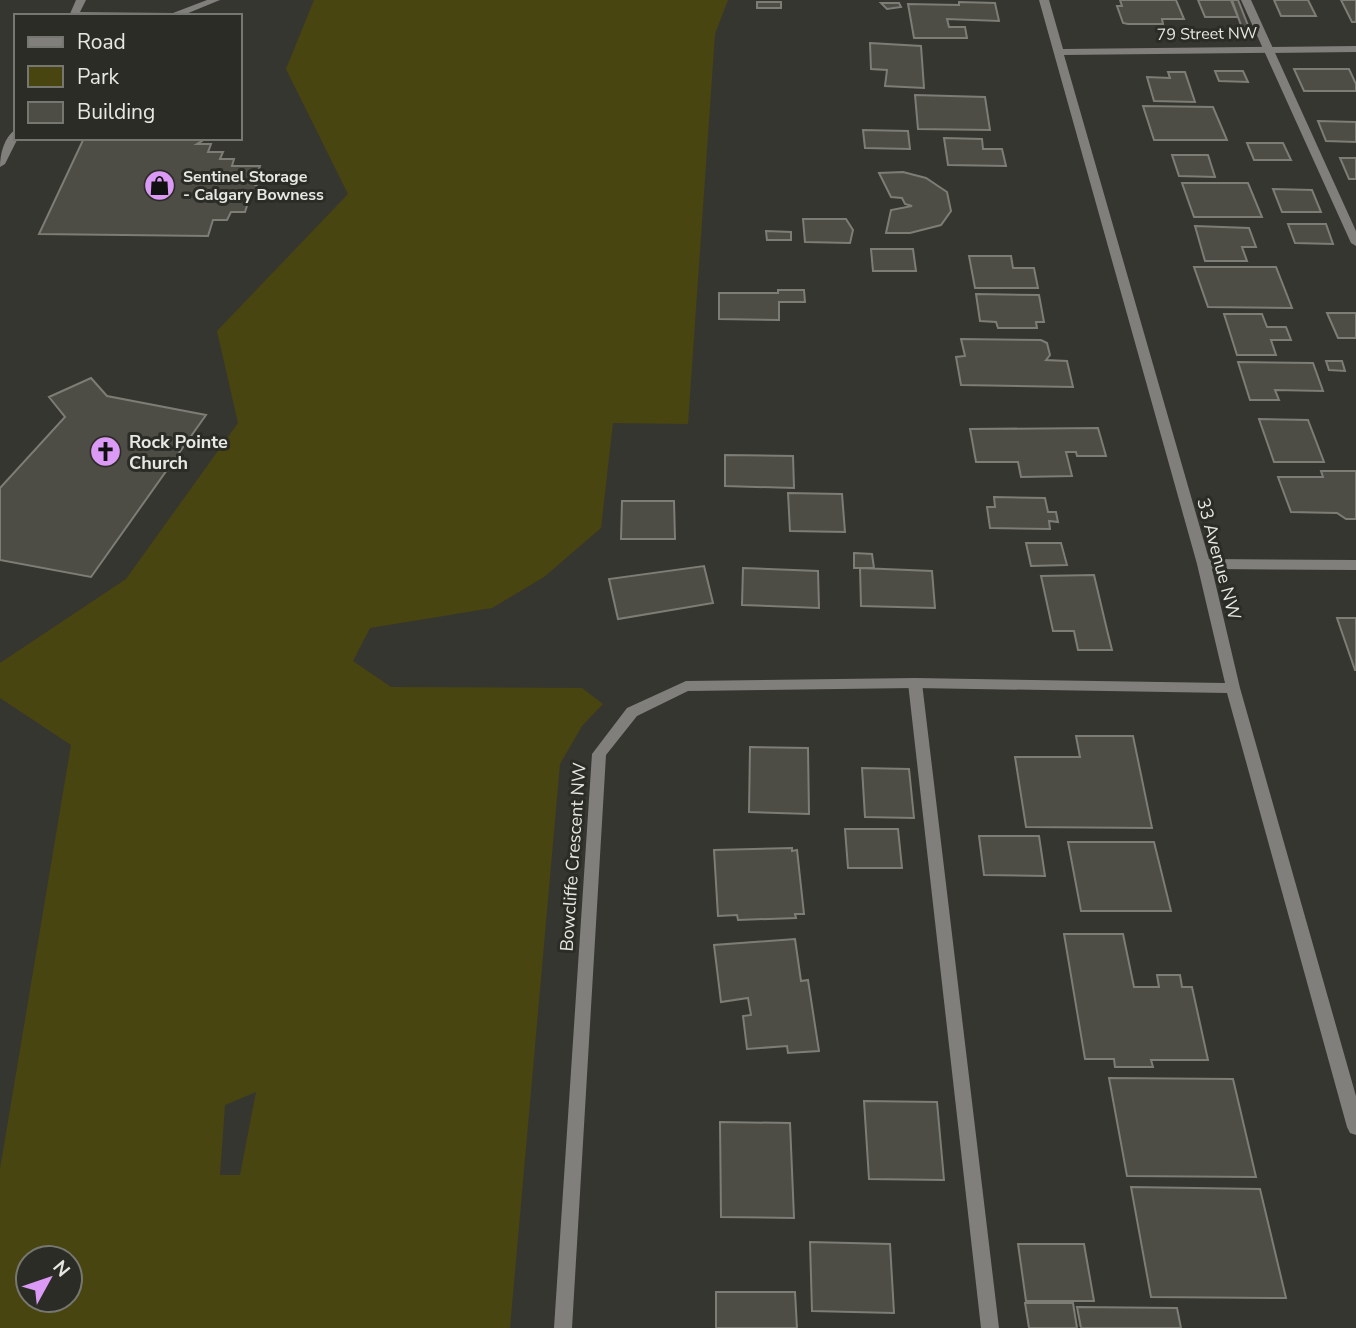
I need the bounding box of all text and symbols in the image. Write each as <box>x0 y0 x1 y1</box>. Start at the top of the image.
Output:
legend <box>14 14 242 140</box>
street label: 79 Street NW <box>1157 22 1258 46</box>
text: Road <box>77 28 126 56</box>
text: Park <box>77 63 119 91</box>
text: Building <box>77 98 155 126</box>
place label: Sentinel Storage - Calgary Bowness <box>183 166 324 206</box>
shop icon: Sentinel Storage - Calgary Bowness <box>143 169 177 203</box>
place label: Rock Pointe Church <box>129 430 228 475</box>
church icon: Rock Pointe Church <box>89 435 123 469</box>
street label: 33 Avenue NW <box>1191 495 1247 623</box>
street label: Bowcliffe Crescent NW <box>554 762 592 952</box>
north arrow <box>14 1244 84 1314</box>
text: N <box>47 1255 76 1283</box>

